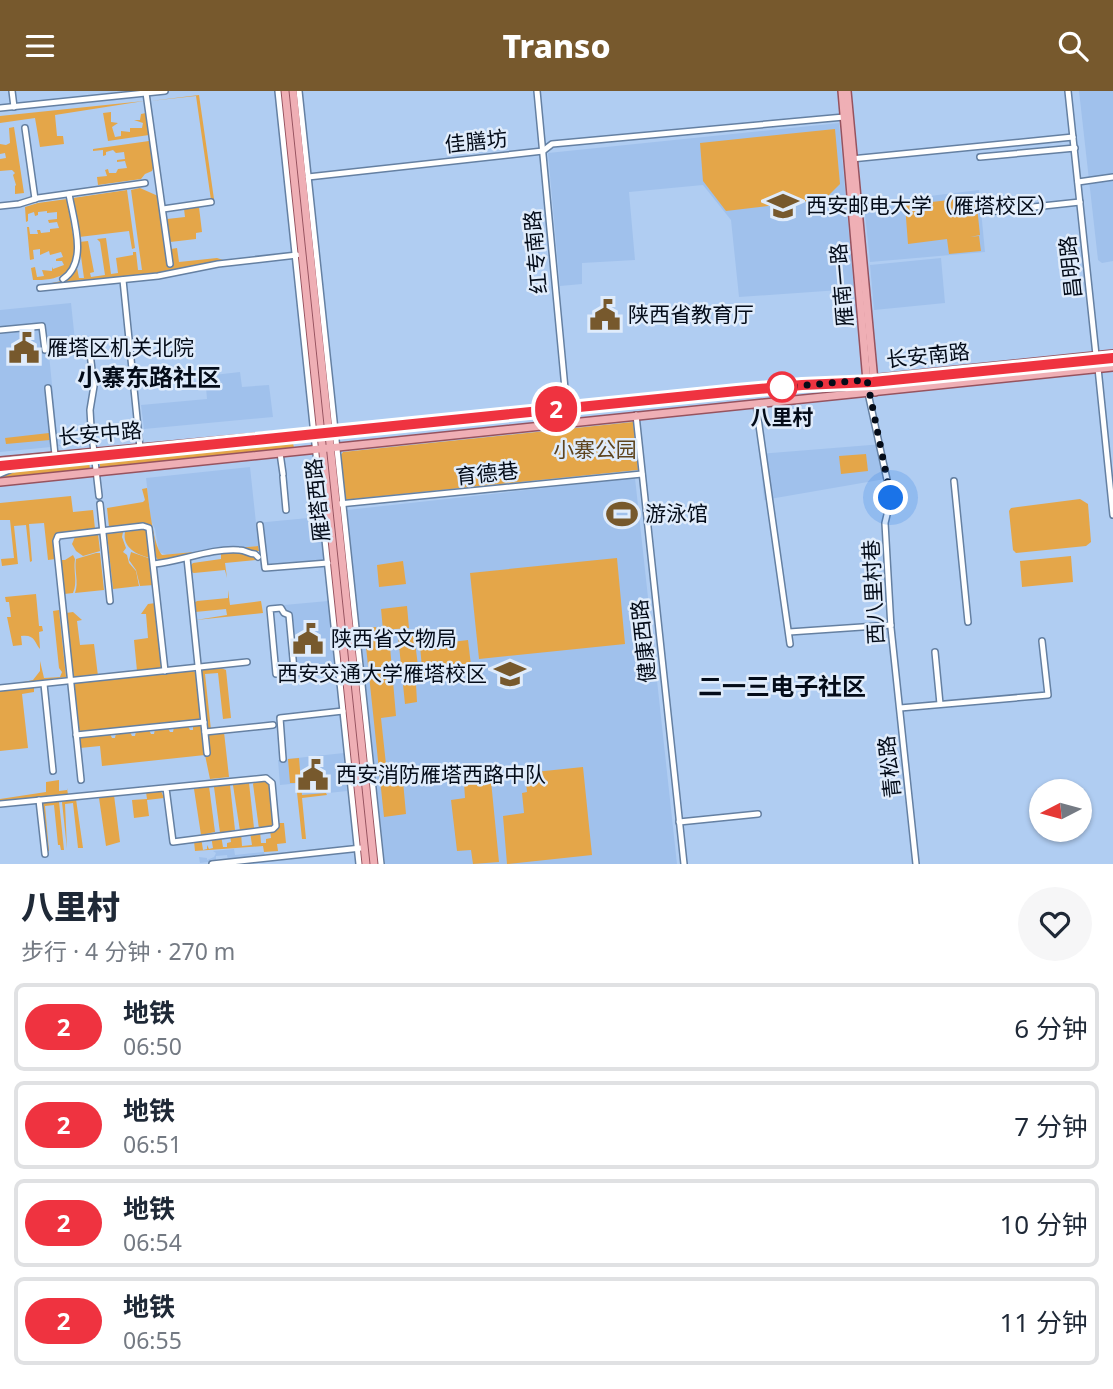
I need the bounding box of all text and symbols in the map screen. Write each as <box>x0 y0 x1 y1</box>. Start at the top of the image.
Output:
text: Transo <box>502 24 611 67</box>
icon: menu <box>21 27 59 65</box>
icon: search <box>1054 27 1092 65</box>
street label: 佳膳坊 <box>443 124 509 158</box>
school or university icon: 西安邮电大学（雁塔校区） <box>766 189 800 223</box>
place label: 西安邮电大学（雁塔校区） <box>806 191 1058 219</box>
street label: 红专南路 <box>517 209 553 295</box>
street label: 昌明路 <box>1053 234 1087 300</box>
street label: 雁南一路 <box>823 242 859 328</box>
public building icon: 陕西省教育厅 <box>588 298 622 332</box>
place label: 陕西省教育厅 <box>628 300 754 328</box>
public building icon: 雁塔区机关北院 <box>7 331 41 365</box>
place label: 雁塔区机关北院 <box>47 333 194 361</box>
street label: 长安南路 <box>885 337 971 373</box>
district label: 小寨东路社区 <box>77 360 221 393</box>
marker: 八里村 <box>767 372 797 402</box>
line badge: 2 <box>533 386 579 432</box>
text: 2 <box>549 392 563 425</box>
place label: 八里村 <box>751 403 814 431</box>
street label: 长安中路 <box>57 415 143 451</box>
park label: 小寨公园 <box>553 435 637 463</box>
street label: 育德巷 <box>454 456 520 490</box>
street label: 雁塔西路 <box>299 457 335 543</box>
your location <box>873 480 908 515</box>
sports icon: 游泳馆 <box>605 497 639 531</box>
place label: 游泳馆 <box>645 499 708 527</box>
street label: 西八里村巷 <box>856 539 890 645</box>
street label: 健康西路 <box>625 598 661 684</box>
public building icon: 陕西省文物局 <box>291 622 325 656</box>
place label: 陕西省文物局 <box>331 624 457 652</box>
school or university icon: 西安交通大学雁塔校区 <box>493 657 527 691</box>
place label: 西安交通大学雁塔校区 <box>277 659 487 687</box>
district label: 二一三电子社区 <box>698 669 866 702</box>
street label: 青松路 <box>872 734 906 800</box>
public building icon: 西安消防雁塔西路中队 <box>296 758 330 792</box>
place label: 西安消防雁塔西路中队 <box>336 760 546 788</box>
north arrow <box>1029 779 1092 842</box>
map controls <box>1029 779 1092 842</box>
text: 八里村 <box>21 884 120 929</box>
button: heart <box>1018 887 1092 961</box>
text: 步行 · 4 分钟 · 270 m <box>21 935 235 967</box>
text: 地铁 <box>123 994 175 1030</box>
text: 2 <box>57 1010 70 1043</box>
text: 6 分钟 <box>1014 1010 1088 1046</box>
text: 06:50 <box>123 1030 182 1062</box>
text: 地铁 <box>123 1092 175 1128</box>
text: 2 <box>57 1108 70 1141</box>
text: 7 分钟 <box>1014 1108 1088 1144</box>
text: 06:51 <box>123 1128 182 1160</box>
text: 地铁 <box>123 1190 175 1226</box>
text: 2 <box>57 1206 70 1239</box>
text: 10 分钟 <box>999 1206 1088 1242</box>
text: 06:54 <box>123 1226 182 1258</box>
text: 地铁 <box>123 1288 175 1324</box>
text: 2 <box>57 1304 70 1337</box>
text: 11 分钟 <box>999 1304 1088 1340</box>
text: 06:55 <box>123 1324 182 1356</box>

